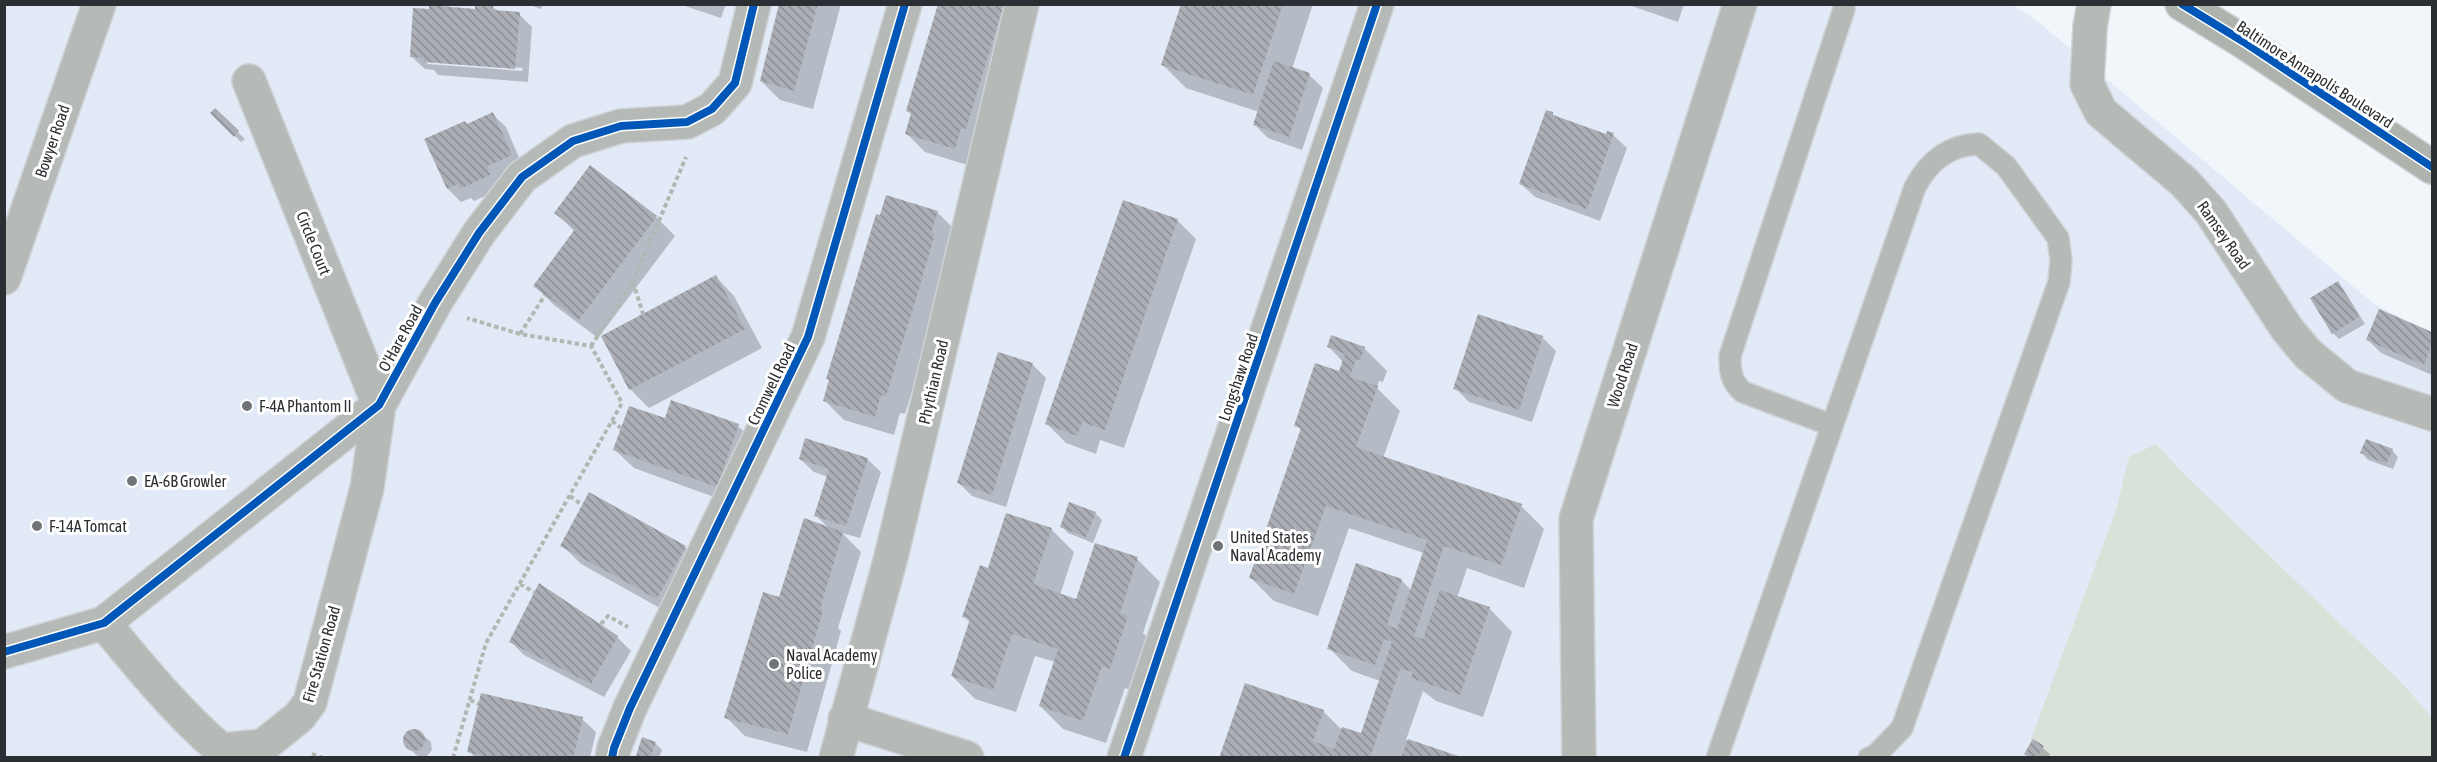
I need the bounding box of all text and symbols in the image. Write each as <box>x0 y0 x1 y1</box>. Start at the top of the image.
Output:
street label: Baltimore Annapolis Boulevard <box>2233 17 2396 132</box>
street label: Bowyer Road <box>31 102 74 180</box>
street label: Ramsey Road <box>2193 197 2254 273</box>
street label: Circle Court <box>293 209 335 278</box>
street label: O'Hare Road <box>374 302 426 374</box>
street label: Longshaw Road <box>1215 331 1262 424</box>
street label: Phythian Road <box>915 338 952 426</box>
street label: Cromwell Road <box>743 340 799 428</box>
street label: Wood Road <box>1603 341 1641 409</box>
place label: F-4A Phantom II <box>259 397 352 415</box>
marker: F-4A Phantom II <box>240 399 254 413</box>
place label: EA-6B Growler <box>144 472 226 490</box>
marker: EA-6B Growler <box>125 474 139 488</box>
place label: F-14A Tomcat <box>49 517 127 535</box>
marker: F-14A Tomcat <box>30 519 44 533</box>
place label: United States Naval Academy <box>1230 528 1322 565</box>
marker: United States Naval Academy <box>1211 539 1225 553</box>
street label: Fire Station Road <box>299 604 343 704</box>
place label: Naval Academy Police <box>786 646 878 682</box>
marker: Naval Academy Police <box>767 657 781 671</box>

